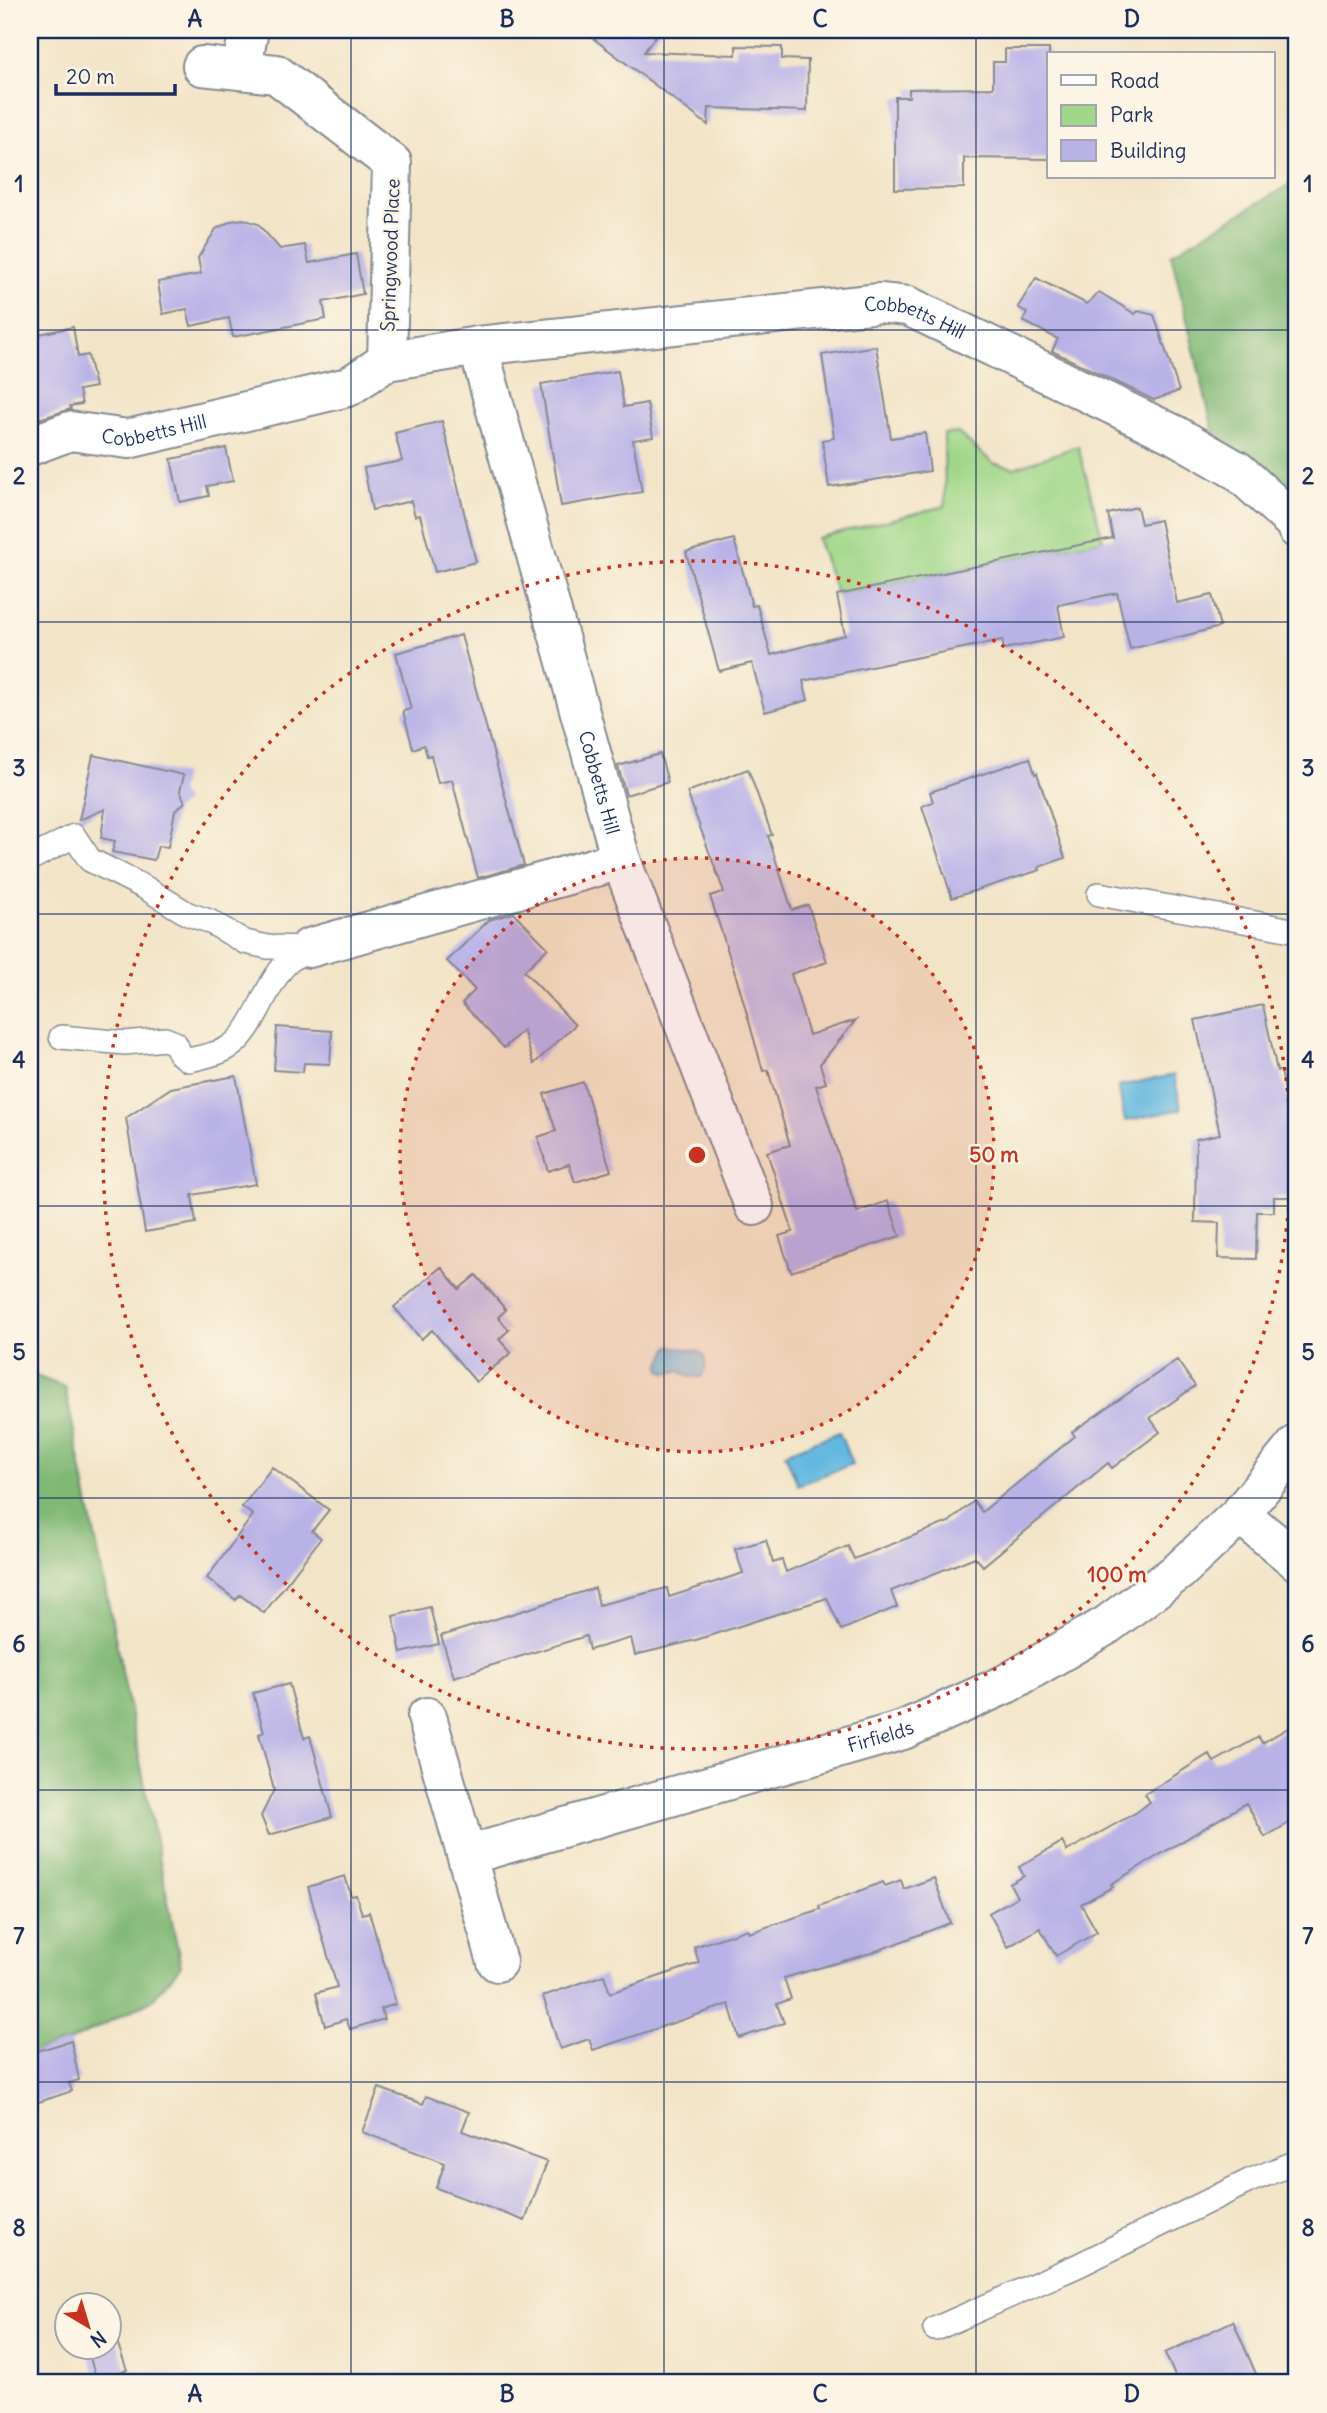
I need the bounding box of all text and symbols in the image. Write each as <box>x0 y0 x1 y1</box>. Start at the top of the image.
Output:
text: A <box>188 4 203 33</box>
text: B <box>499 4 515 33</box>
text: C <box>812 4 828 33</box>
text: D <box>1124 4 1140 33</box>
scale bar <box>56 52 175 96</box>
legend <box>1047 52 1274 178</box>
text: 20 m <box>66 63 115 90</box>
text: Road <box>1110 67 1159 94</box>
text: Park <box>1110 101 1153 128</box>
text: Building <box>1110 137 1186 164</box>
text: 1 <box>14 169 24 198</box>
text: 1 <box>1303 169 1313 198</box>
street label: Springwood Place <box>375 178 405 332</box>
street label: Cobbetts Hill <box>863 291 969 344</box>
street label: Cobbetts Hill <box>100 409 209 452</box>
text: 2 <box>13 461 26 490</box>
text: 2 <box>1302 461 1315 490</box>
street label: Cobbetts Hill <box>574 728 625 837</box>
text: 3 <box>12 753 26 782</box>
text: 3 <box>1301 753 1315 782</box>
text: 4 <box>12 1045 26 1074</box>
text: 4 <box>1301 1045 1315 1074</box>
text: 50 m <box>969 1141 1019 1168</box>
centre of rings <box>685 1143 709 1167</box>
text: 5 <box>12 1337 26 1366</box>
text: 5 <box>1301 1337 1315 1366</box>
text: 100 m <box>1087 1561 1147 1588</box>
text: 6 <box>12 1629 26 1658</box>
text: 6 <box>1301 1629 1315 1658</box>
street label: Firfields <box>844 1715 917 1757</box>
text: 7 <box>13 1921 25 1950</box>
text: 7 <box>1302 1921 1314 1950</box>
text: 8 <box>12 2213 26 2242</box>
text: 8 <box>1301 2213 1315 2242</box>
north arrow <box>52 2290 122 2360</box>
text: N <box>86 2326 111 2353</box>
text: A <box>188 2379 203 2408</box>
text: B <box>499 2379 515 2408</box>
text: C <box>812 2379 828 2408</box>
text: D <box>1124 2379 1140 2408</box>

